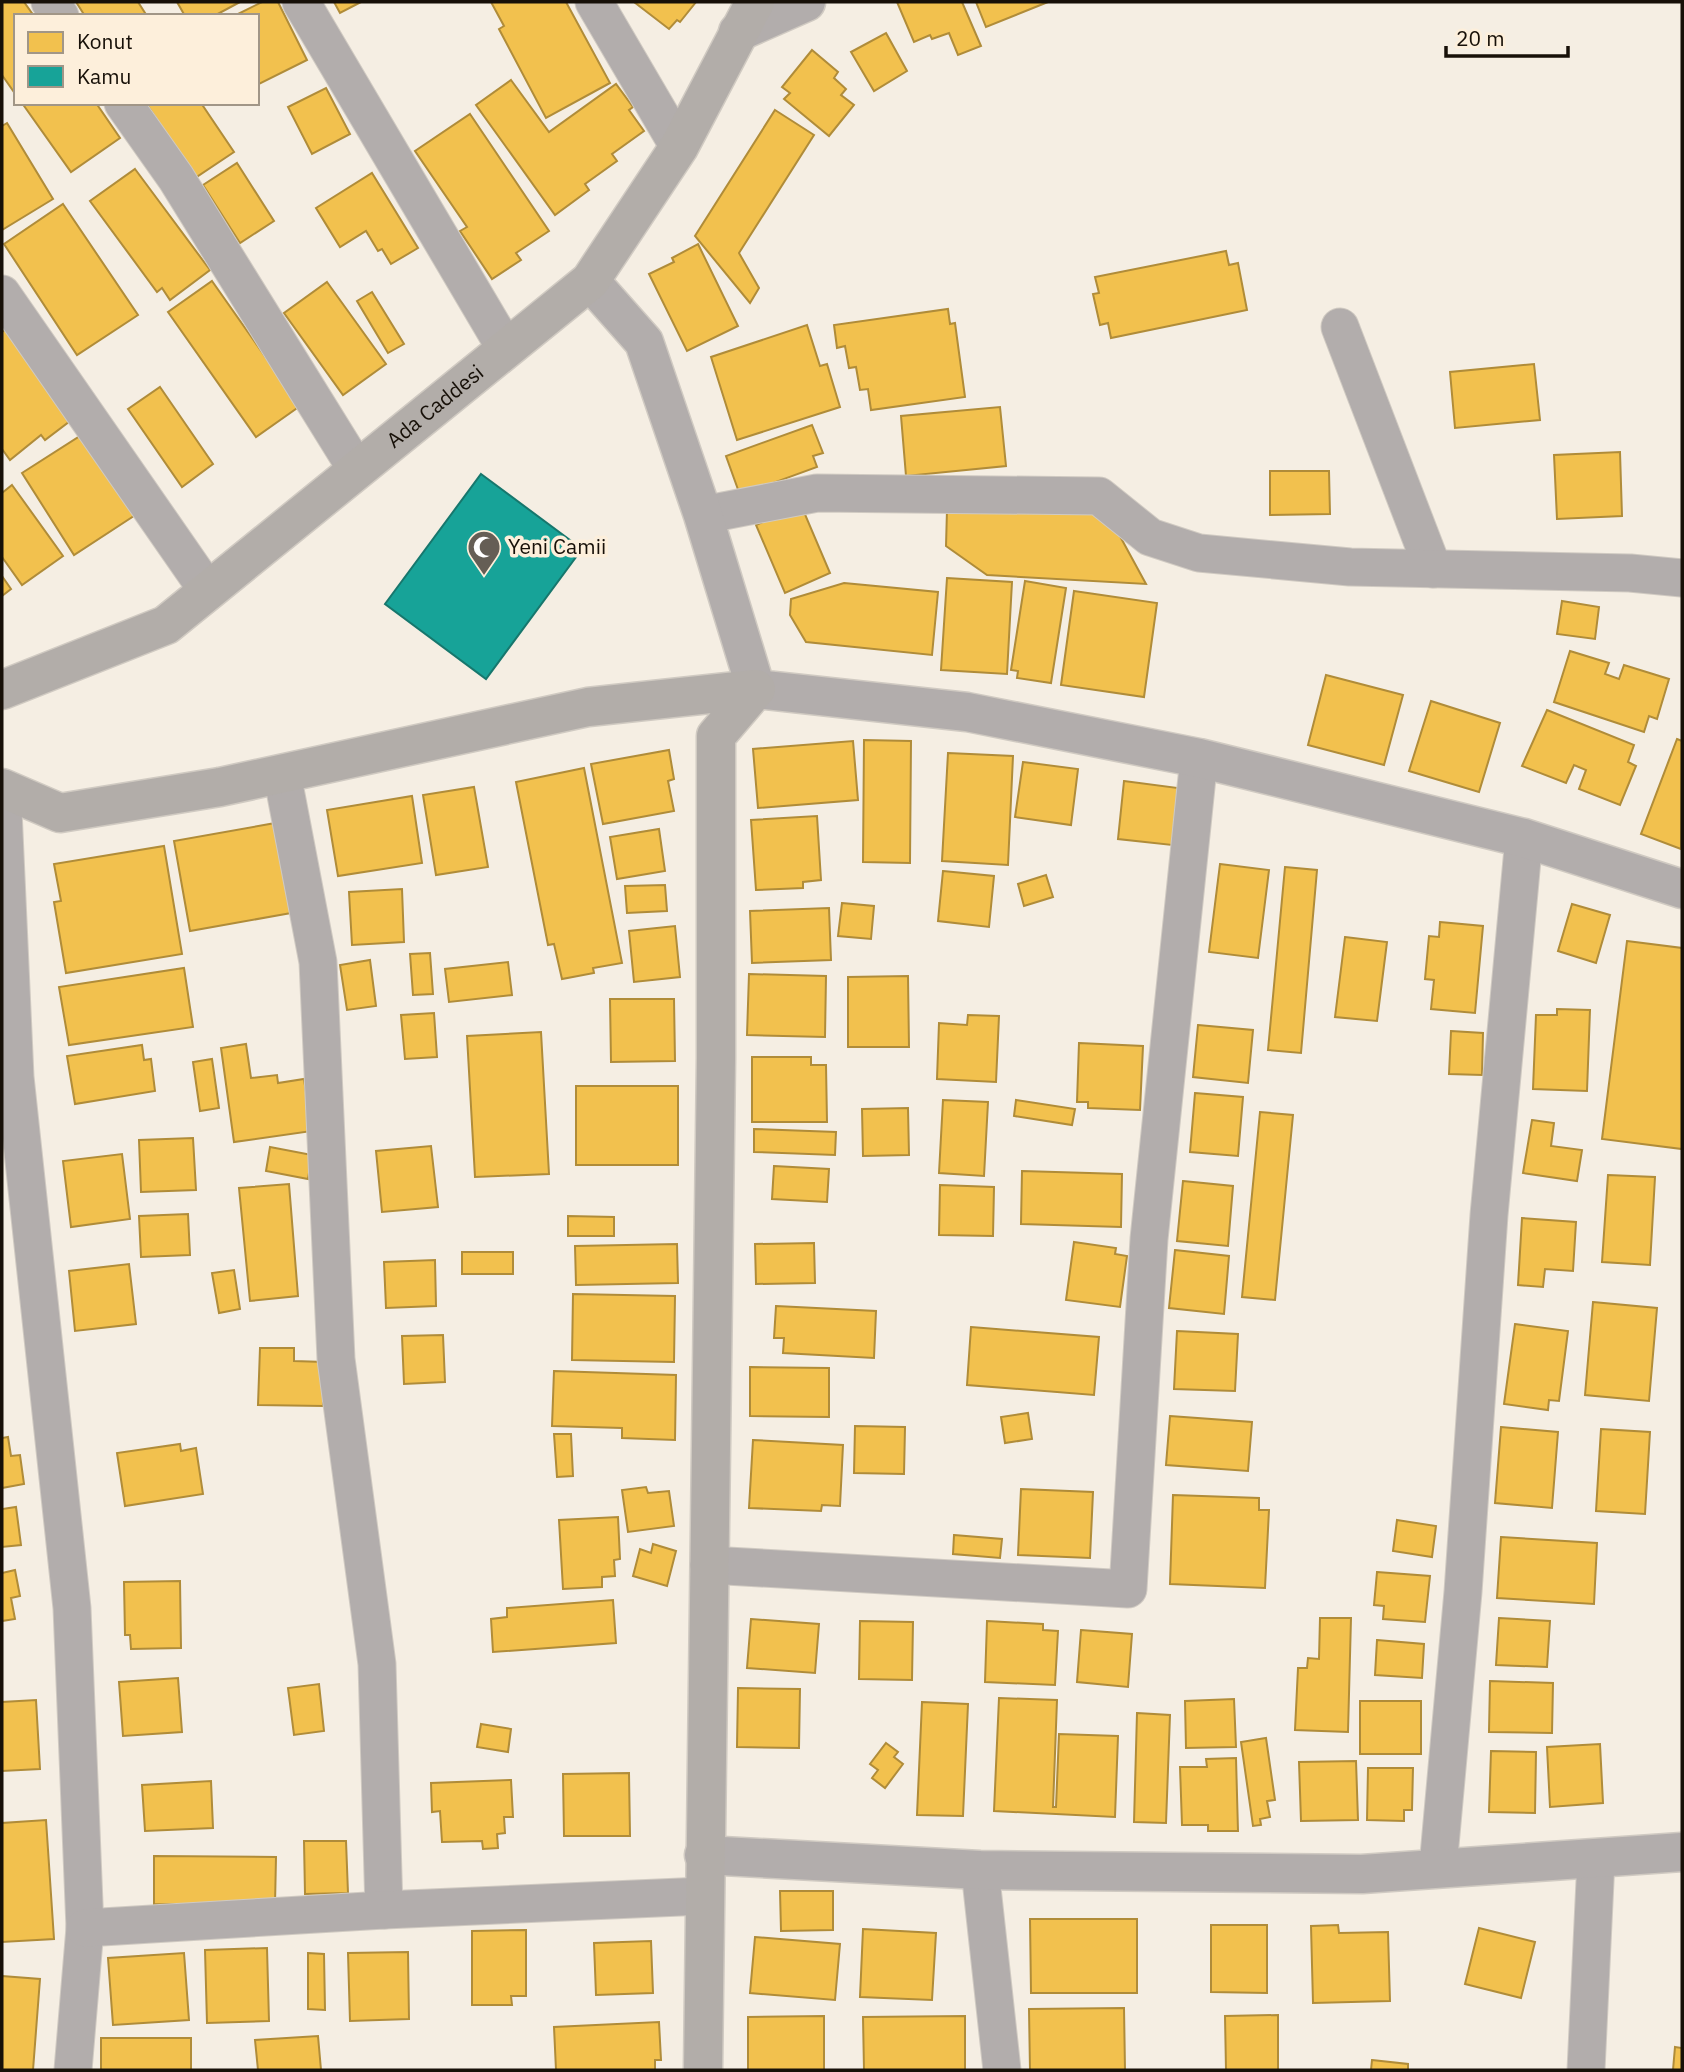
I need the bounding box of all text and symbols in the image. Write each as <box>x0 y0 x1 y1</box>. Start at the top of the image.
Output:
legend <box>14 14 259 105</box>
scale bar <box>1446 14 1568 58</box>
text: 20 m <box>1456 24 1505 52</box>
text: Konut <box>77 27 133 55</box>
text: Kamu <box>77 62 131 90</box>
street label: Ada Caddesi <box>380 358 489 454</box>
mosque icon: Yeni Camii <box>465 528 503 577</box>
place label: Yeni Camii <box>508 532 606 560</box>

